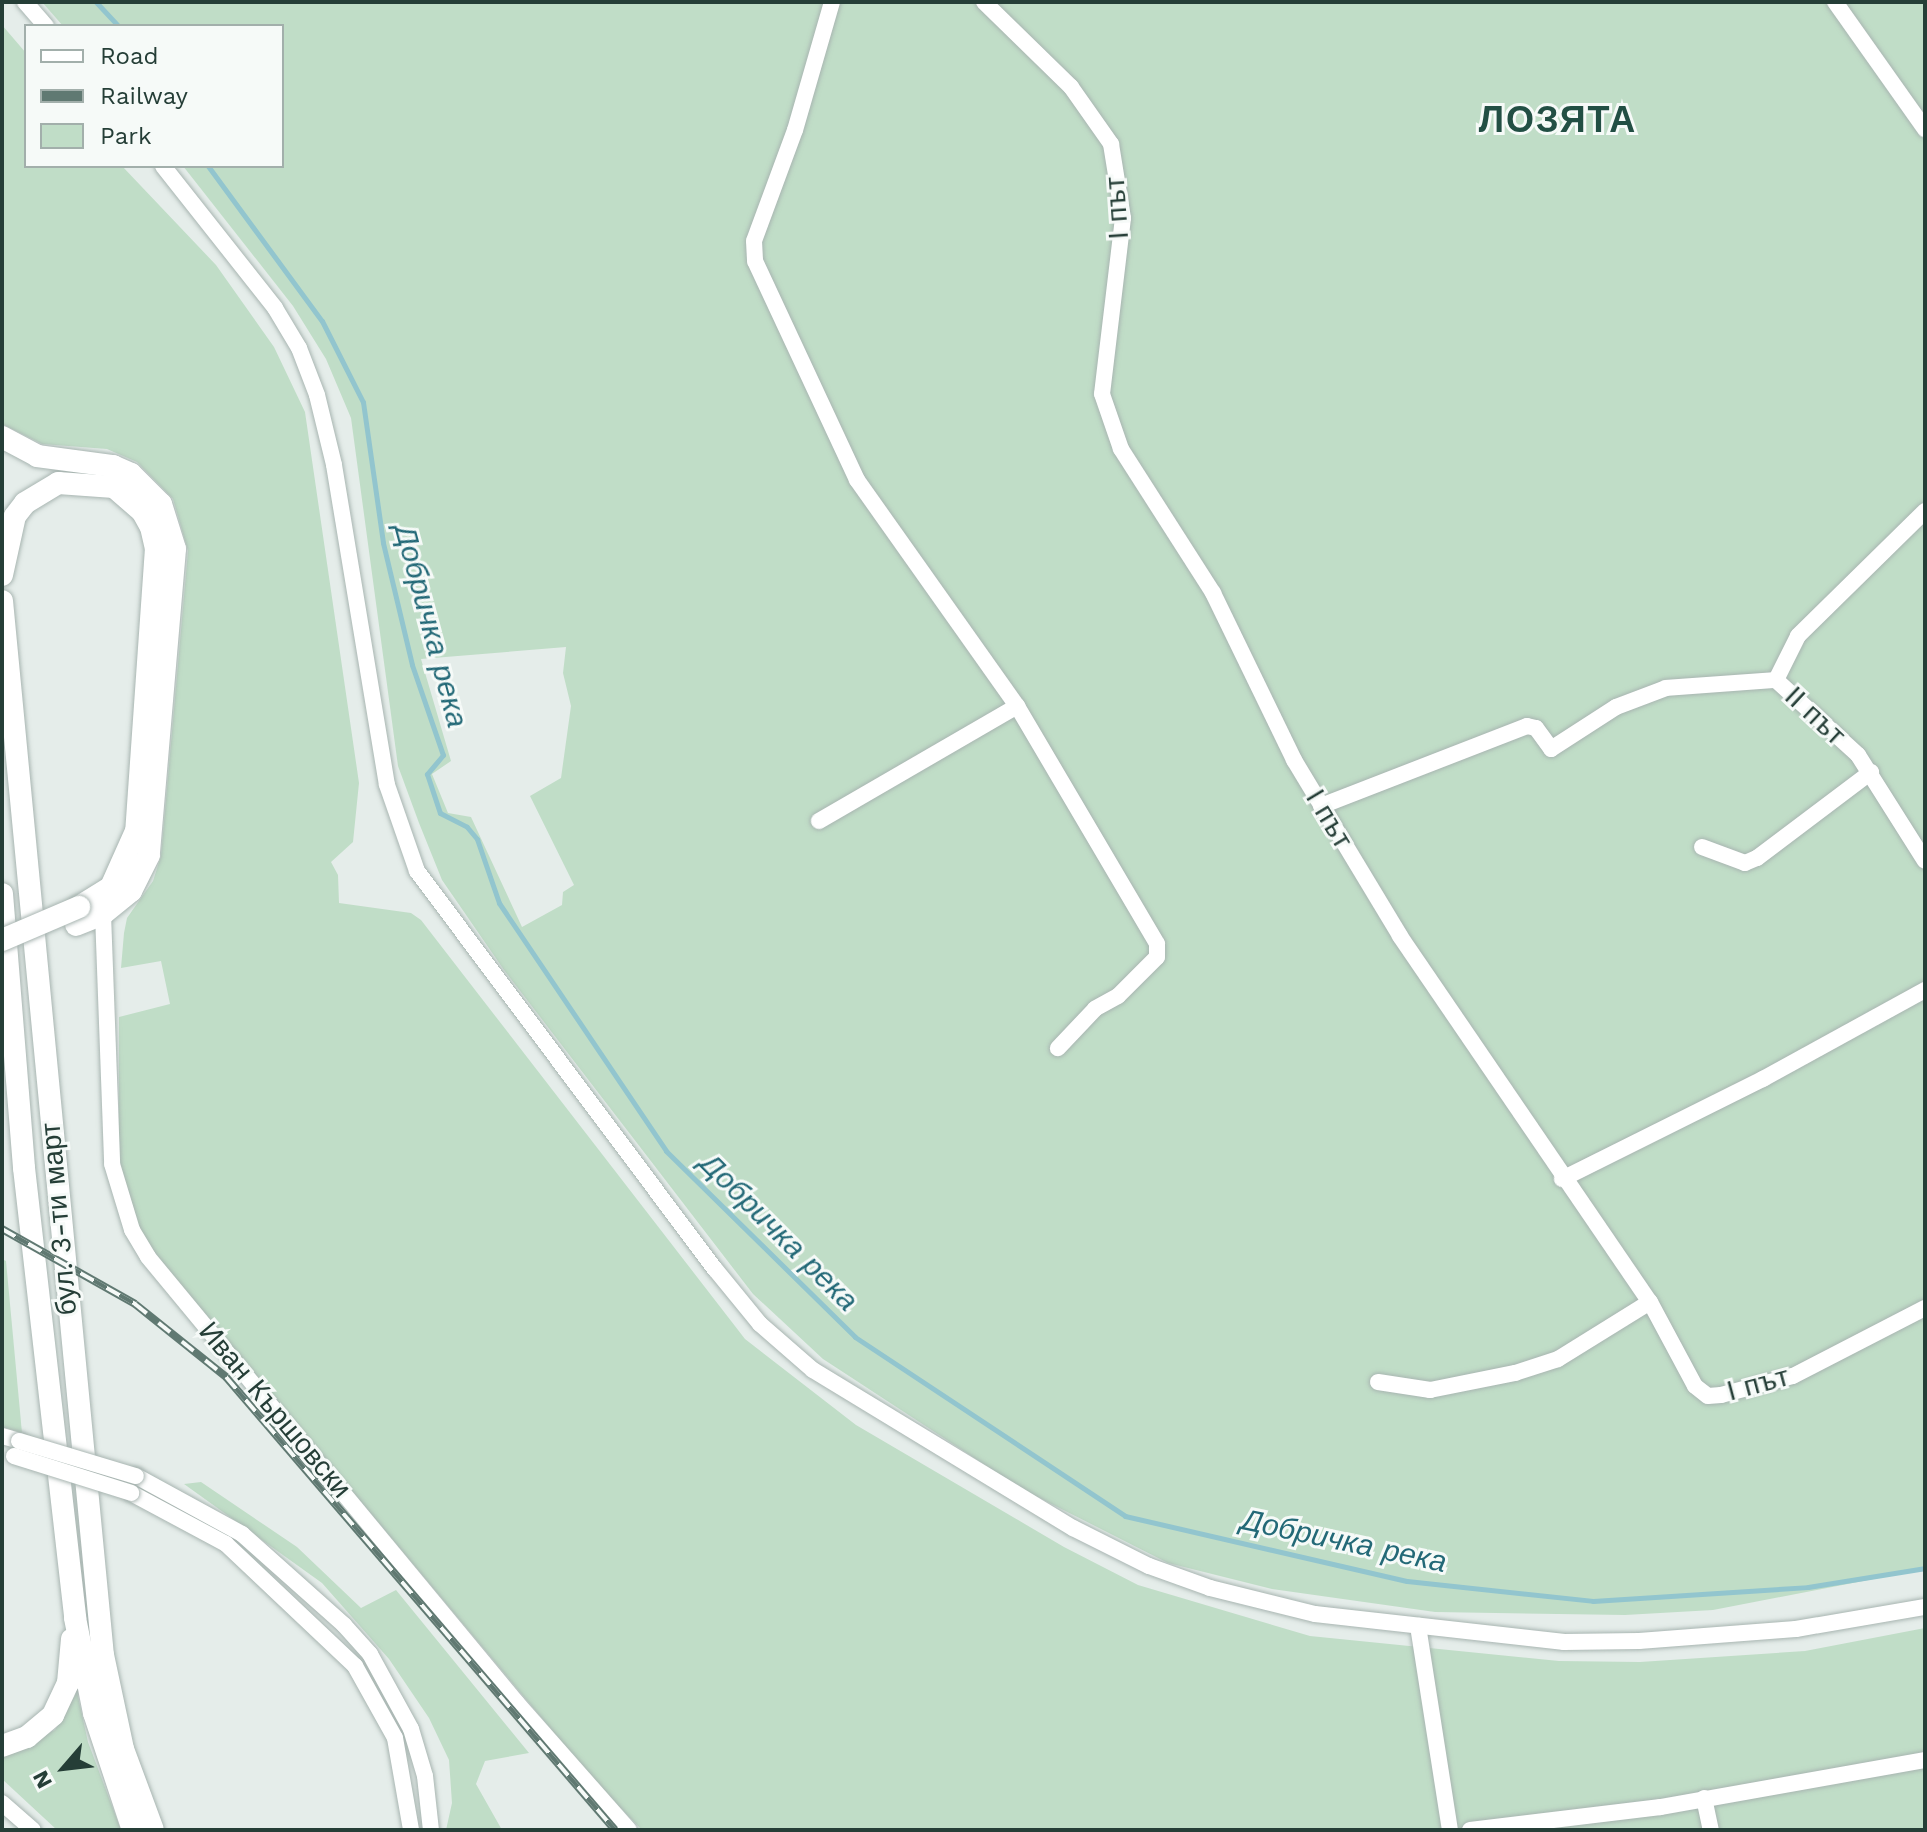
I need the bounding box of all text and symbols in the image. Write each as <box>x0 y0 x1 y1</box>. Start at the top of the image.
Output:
legend <box>24 24 284 168</box>
text: Road <box>100 42 159 70</box>
text: Railway <box>100 82 188 110</box>
district label: ЛОЗЯТА <box>1479 99 1637 143</box>
text: Park <box>100 122 152 150</box>
street label: І път <box>1098 175 1136 241</box>
water label: Добричка река <box>387 521 475 731</box>
street label: ІІ път <box>1778 680 1852 752</box>
street label: І път <box>1298 783 1360 855</box>
street label: бул. 3-ти март <box>34 1121 84 1317</box>
water label: Добричка река <box>692 1145 866 1319</box>
street label: Иван Кършовски <box>192 1315 358 1505</box>
street label: І път <box>1723 1360 1793 1408</box>
water label: Добричка река <box>1238 1502 1450 1580</box>
north arrow <box>24 1728 104 1808</box>
text: N <box>28 1766 57 1793</box>

